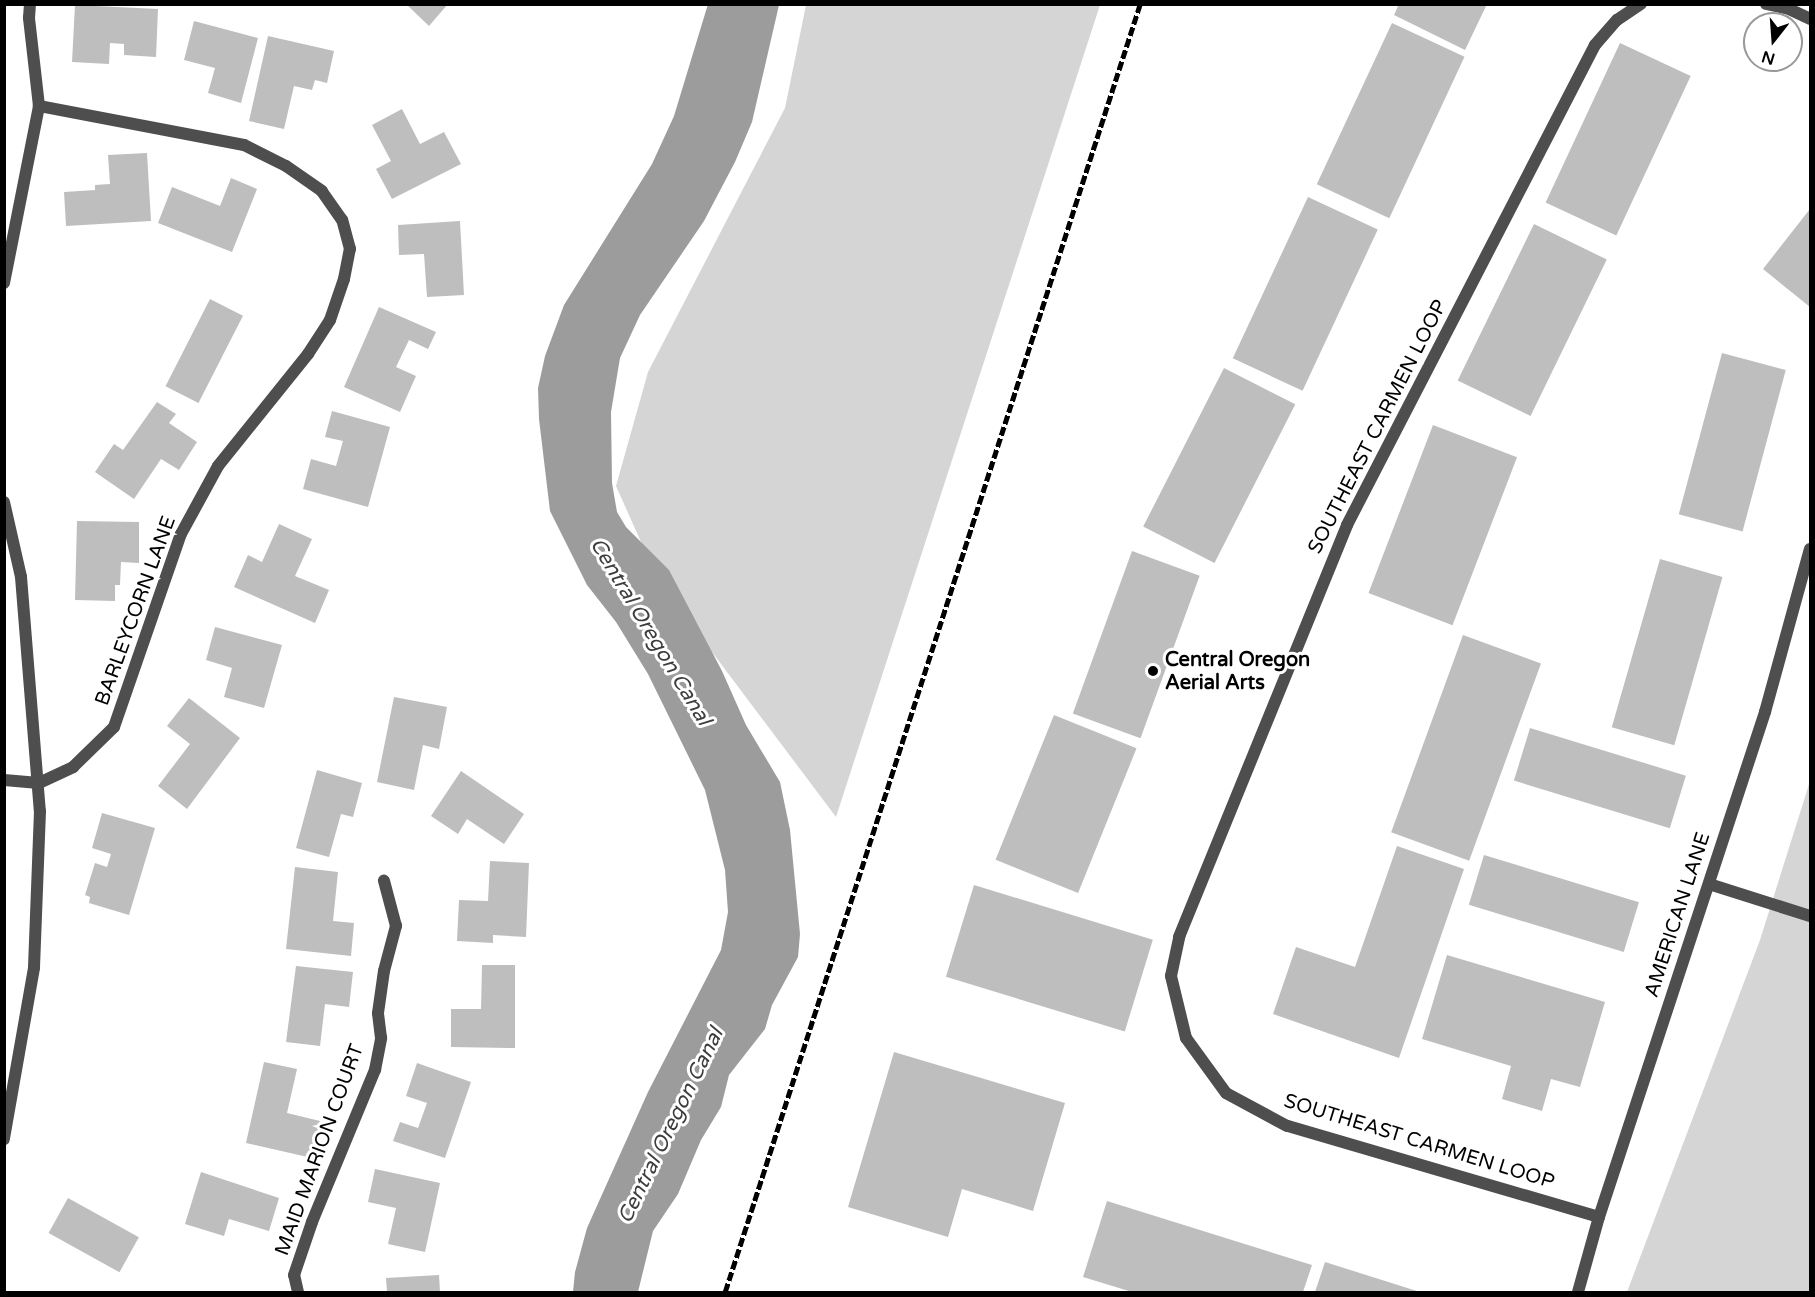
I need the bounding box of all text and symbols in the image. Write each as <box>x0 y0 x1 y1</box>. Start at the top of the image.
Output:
north arrow <box>1743 12 1803 72</box>
text: N <box>1759 46 1777 69</box>
street label: SOUTHEAST CARMEN LOOP <box>1303 296 1453 558</box>
street label: BARLEYCORN LANE <box>91 513 181 709</box>
water label: Central Oregon Canal <box>584 534 716 730</box>
place label: Central Oregon Aerial Arts <box>1165 648 1310 695</box>
marker: Central Oregon Aerial Arts <box>1146 664 1160 678</box>
street label: AMERICAN LANE <box>1640 830 1716 1000</box>
water label: Central Oregon Canal <box>613 1024 729 1228</box>
street label: MAID MARION COURT <box>271 1041 369 1259</box>
street label: SOUTHEAST CARMEN LOOP <box>1281 1089 1557 1195</box>

